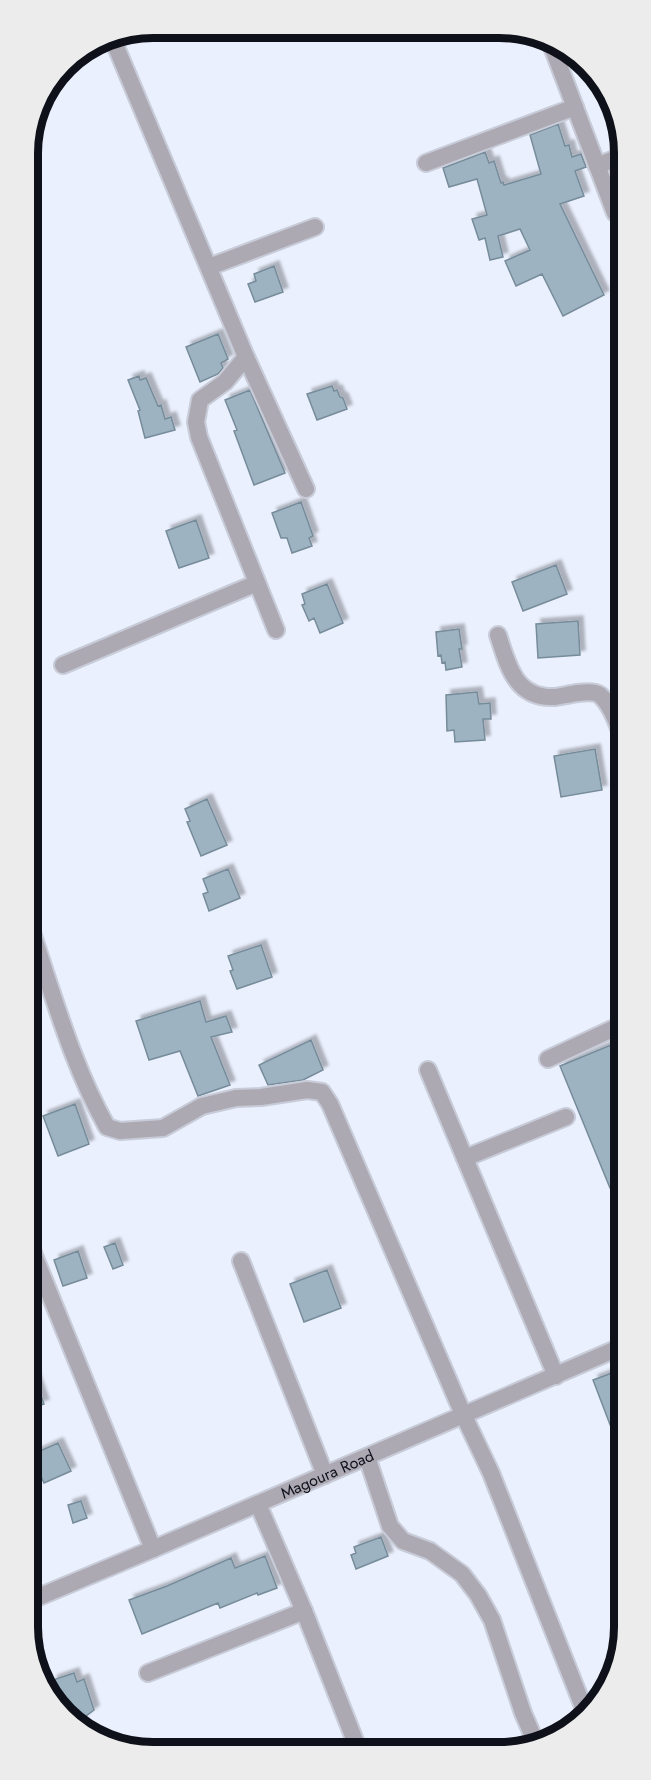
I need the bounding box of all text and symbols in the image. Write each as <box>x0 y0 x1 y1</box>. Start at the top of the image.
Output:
street label: Magoura Road <box>277 1444 377 1504</box>

